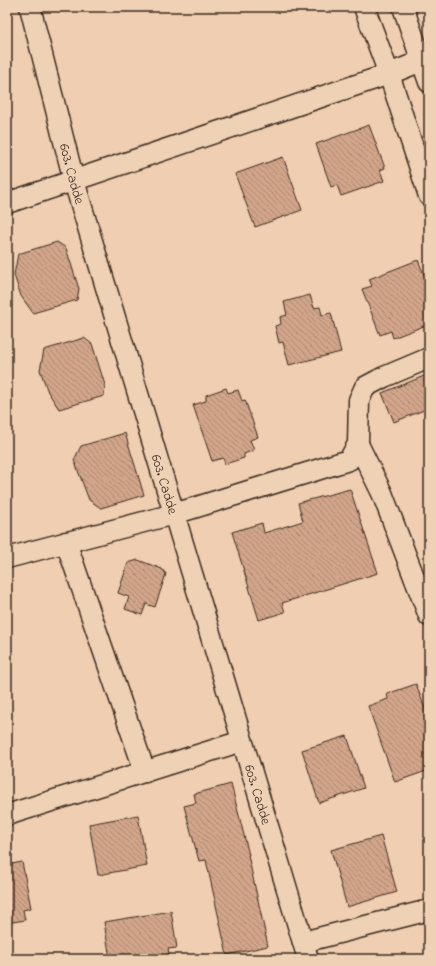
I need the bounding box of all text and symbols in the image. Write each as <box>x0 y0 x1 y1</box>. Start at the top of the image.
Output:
street label: 603. Cadde <box>53 142 90 208</box>
street label: 603. Cadde <box>145 452 183 518</box>
street label: 603. Cadde <box>238 762 276 828</box>

